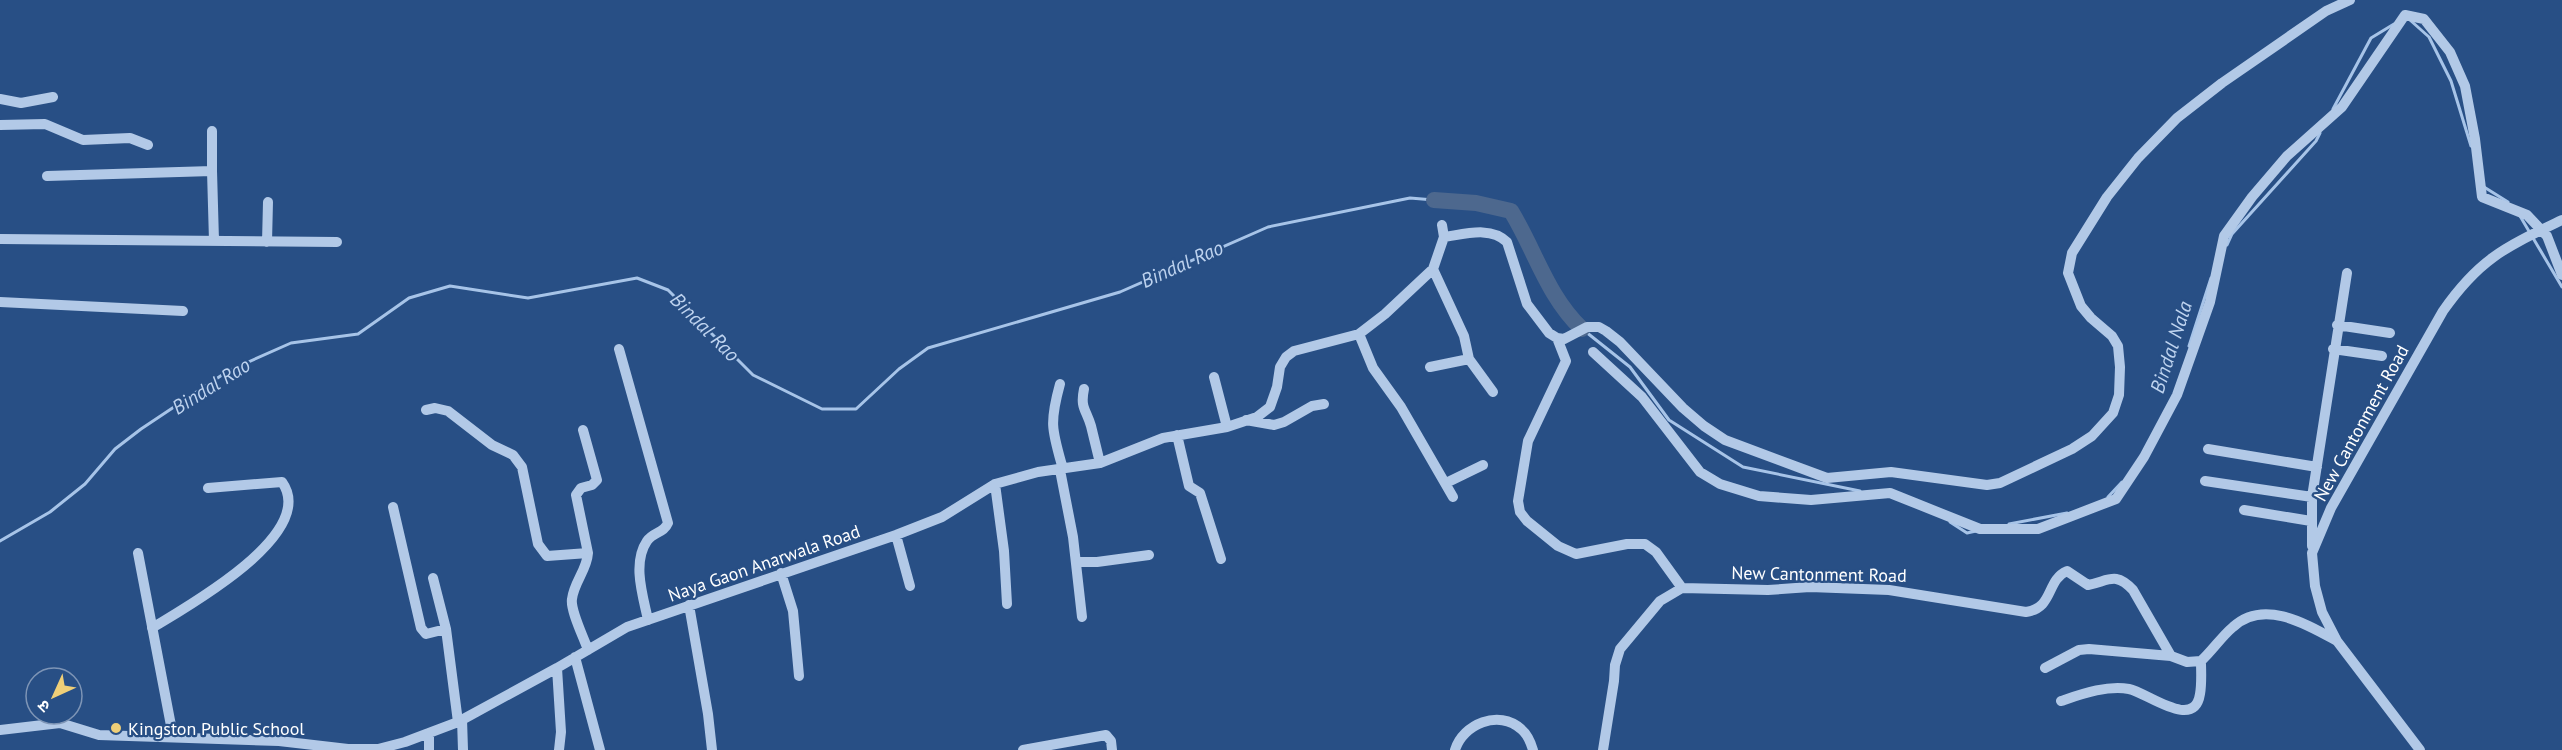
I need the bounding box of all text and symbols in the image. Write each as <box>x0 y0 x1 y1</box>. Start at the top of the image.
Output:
water label: Bindal Rao <box>1137 234 1227 294</box>
water label: Bindal Rao <box>665 287 745 367</box>
water label: Bindal Nala <box>2144 298 2198 396</box>
street label: New Cantonment Road <box>2308 341 2414 505</box>
water label: Bindal Rao <box>167 352 255 420</box>
street label: Naya Gaon Anarwala Road <box>665 519 863 607</box>
street label: New Cantonment Road <box>1731 561 1907 587</box>
north arrow <box>24 666 84 726</box>
text: उ <box>33 696 54 717</box>
place label: Kingston Public School <box>128 717 305 740</box>
marker: Kingston Public School <box>109 721 123 735</box>

